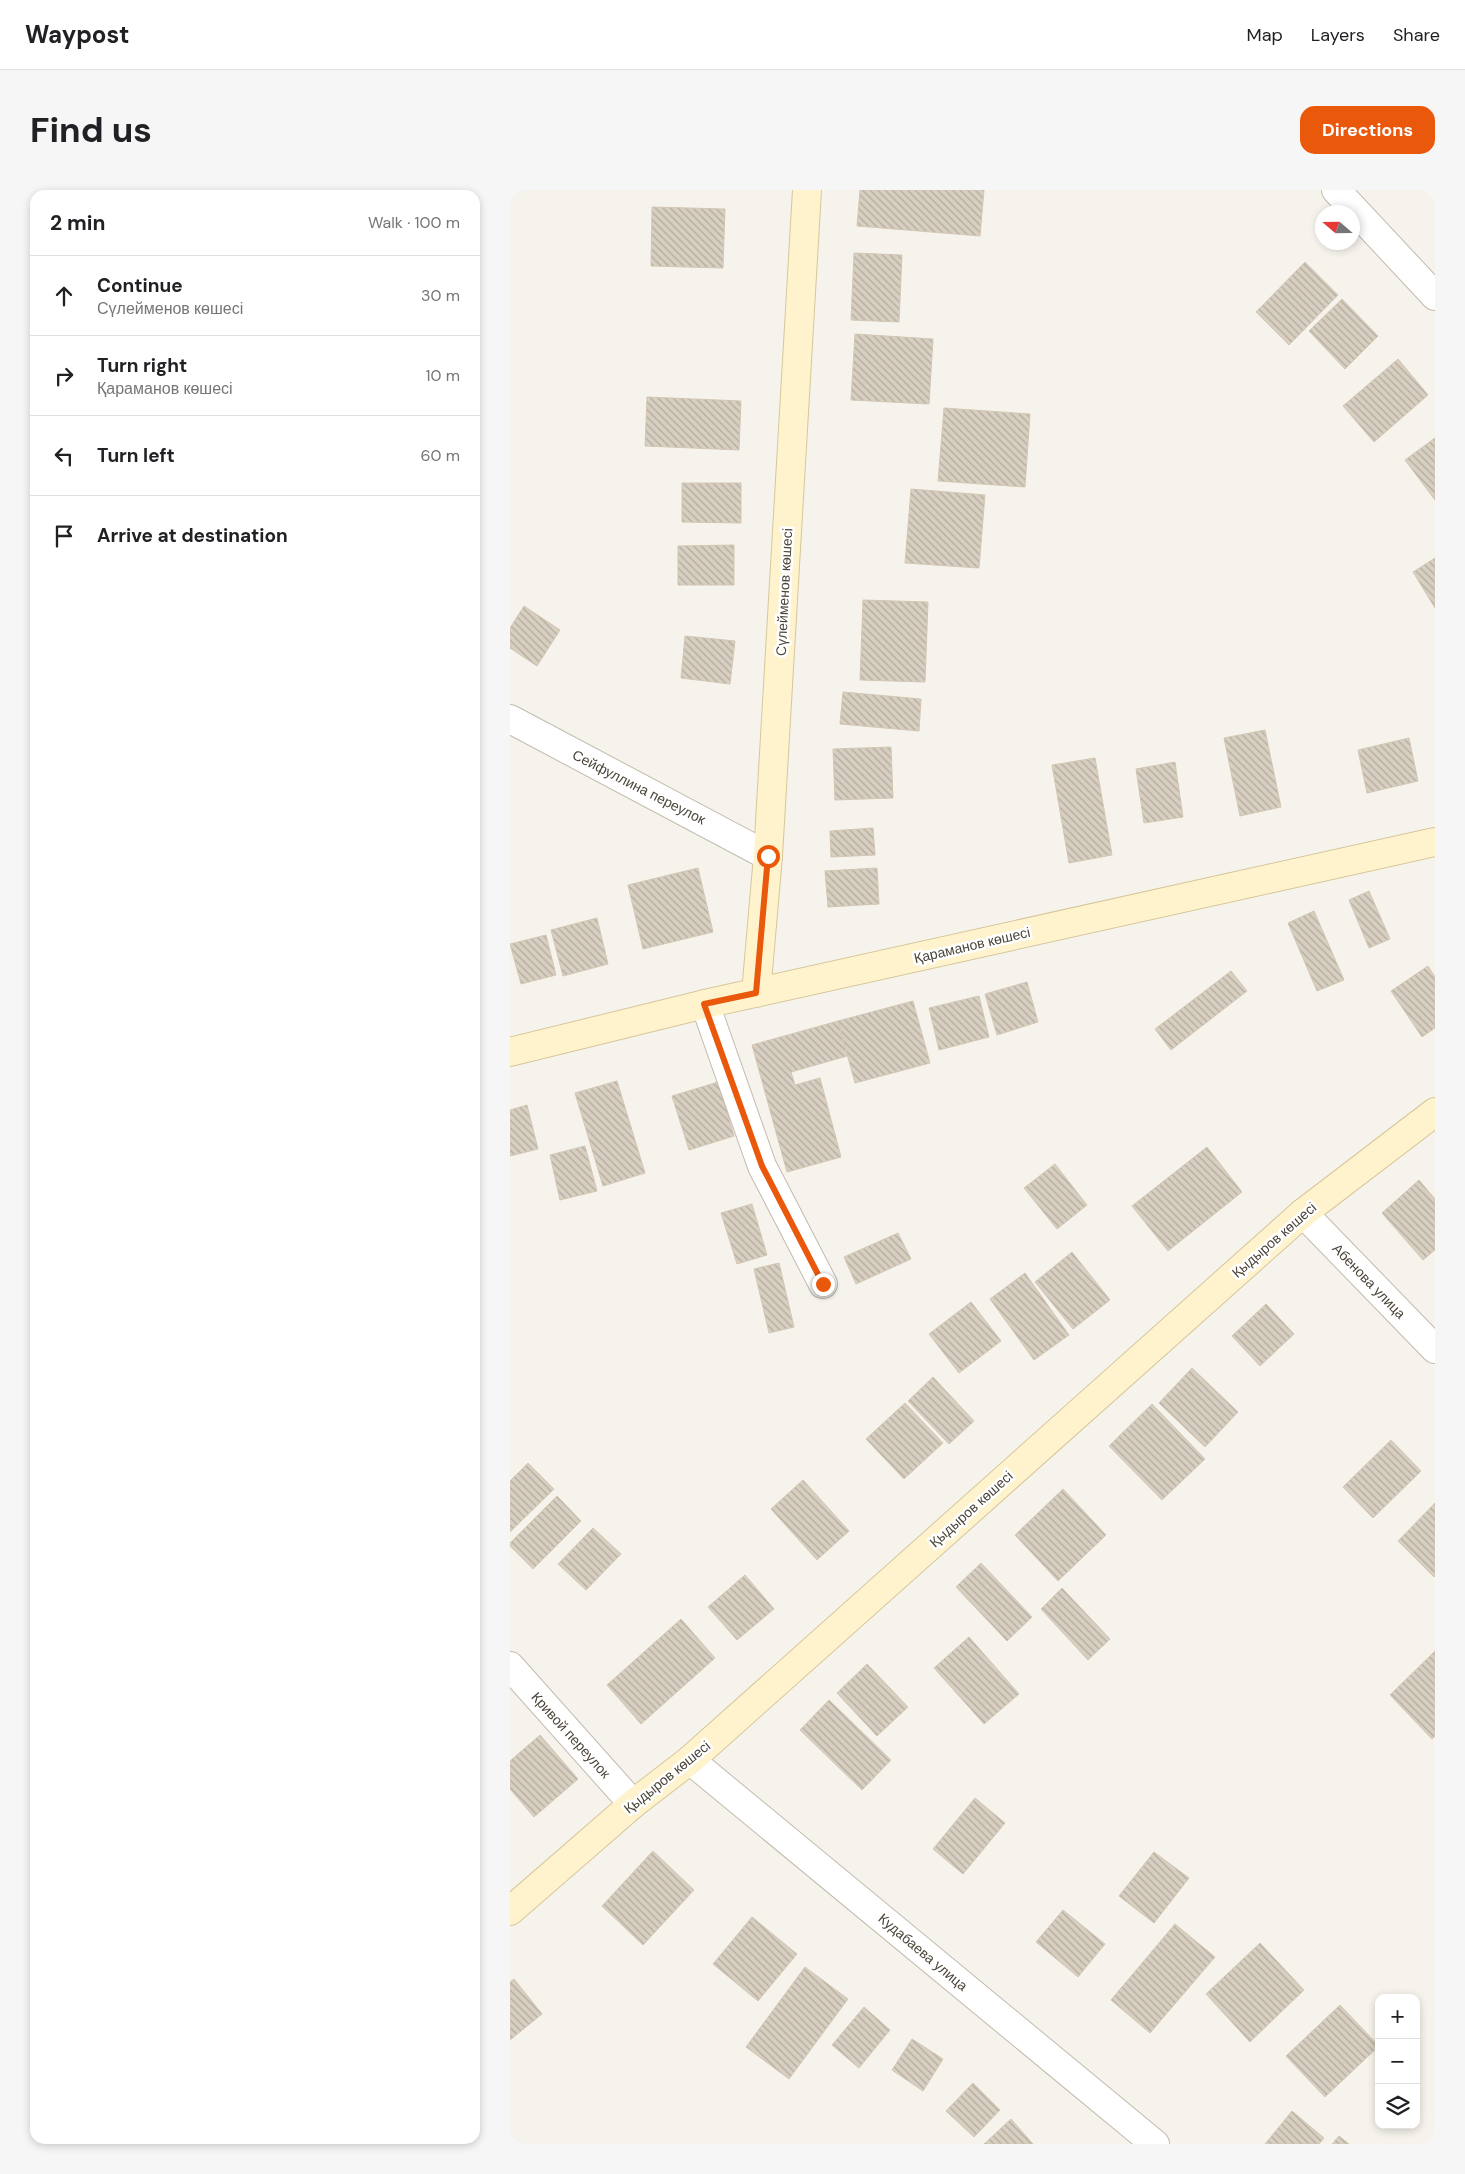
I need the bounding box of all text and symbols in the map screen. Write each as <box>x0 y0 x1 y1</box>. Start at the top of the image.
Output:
text: Waypost <box>25 19 129 50</box>
text: Map <box>1247 23 1283 47</box>
text: Layers <box>1311 23 1365 47</box>
text: Share <box>1393 23 1440 47</box>
button: Directions <box>1300 106 1435 154</box>
text: Find us <box>30 107 152 153</box>
north arrow <box>1315 205 1360 250</box>
text: 2 min <box>50 209 106 237</box>
text: Walk · 100 m <box>368 212 460 233</box>
text: Continue <box>97 273 183 298</box>
icon: ahead <box>50 282 78 310</box>
text: 30 m <box>421 285 460 306</box>
text: Сүлейменов көшесі <box>97 298 243 319</box>
text: Turn right <box>97 353 187 378</box>
icon: right <box>50 362 78 390</box>
text: 10 m <box>426 365 460 386</box>
text: Қараманов көшесі <box>97 378 233 399</box>
icon: left <box>50 442 78 470</box>
text: Turn left <box>97 443 175 468</box>
text: 60 m <box>420 445 460 466</box>
icon: arrive <box>50 522 78 550</box>
text: Arrive at destination <box>97 523 288 548</box>
street label: Сүлейменов көшесі <box>772 528 796 656</box>
street label: Сейфуллина переулок <box>569 746 709 829</box>
route start <box>757 845 780 868</box>
street label: Қараманов көшесі <box>912 923 1032 967</box>
street label: Қыдыров көшесі <box>1228 1198 1320 1282</box>
street label: Абенова улица <box>1329 1240 1410 1323</box>
route end <box>812 1273 835 1296</box>
street label: Қыдыров көшесі <box>926 1467 1016 1551</box>
street label: Кривой переулок <box>527 1688 615 1783</box>
street label: Қыдыров көшесі <box>620 1737 714 1817</box>
street label: Кудабаева улица <box>875 1909 972 1995</box>
map controls <box>1375 1994 1420 2129</box>
button: + <box>1375 1994 1420 2039</box>
button: − <box>1375 2039 1420 2084</box>
button: layers <box>1375 2084 1420 2129</box>

